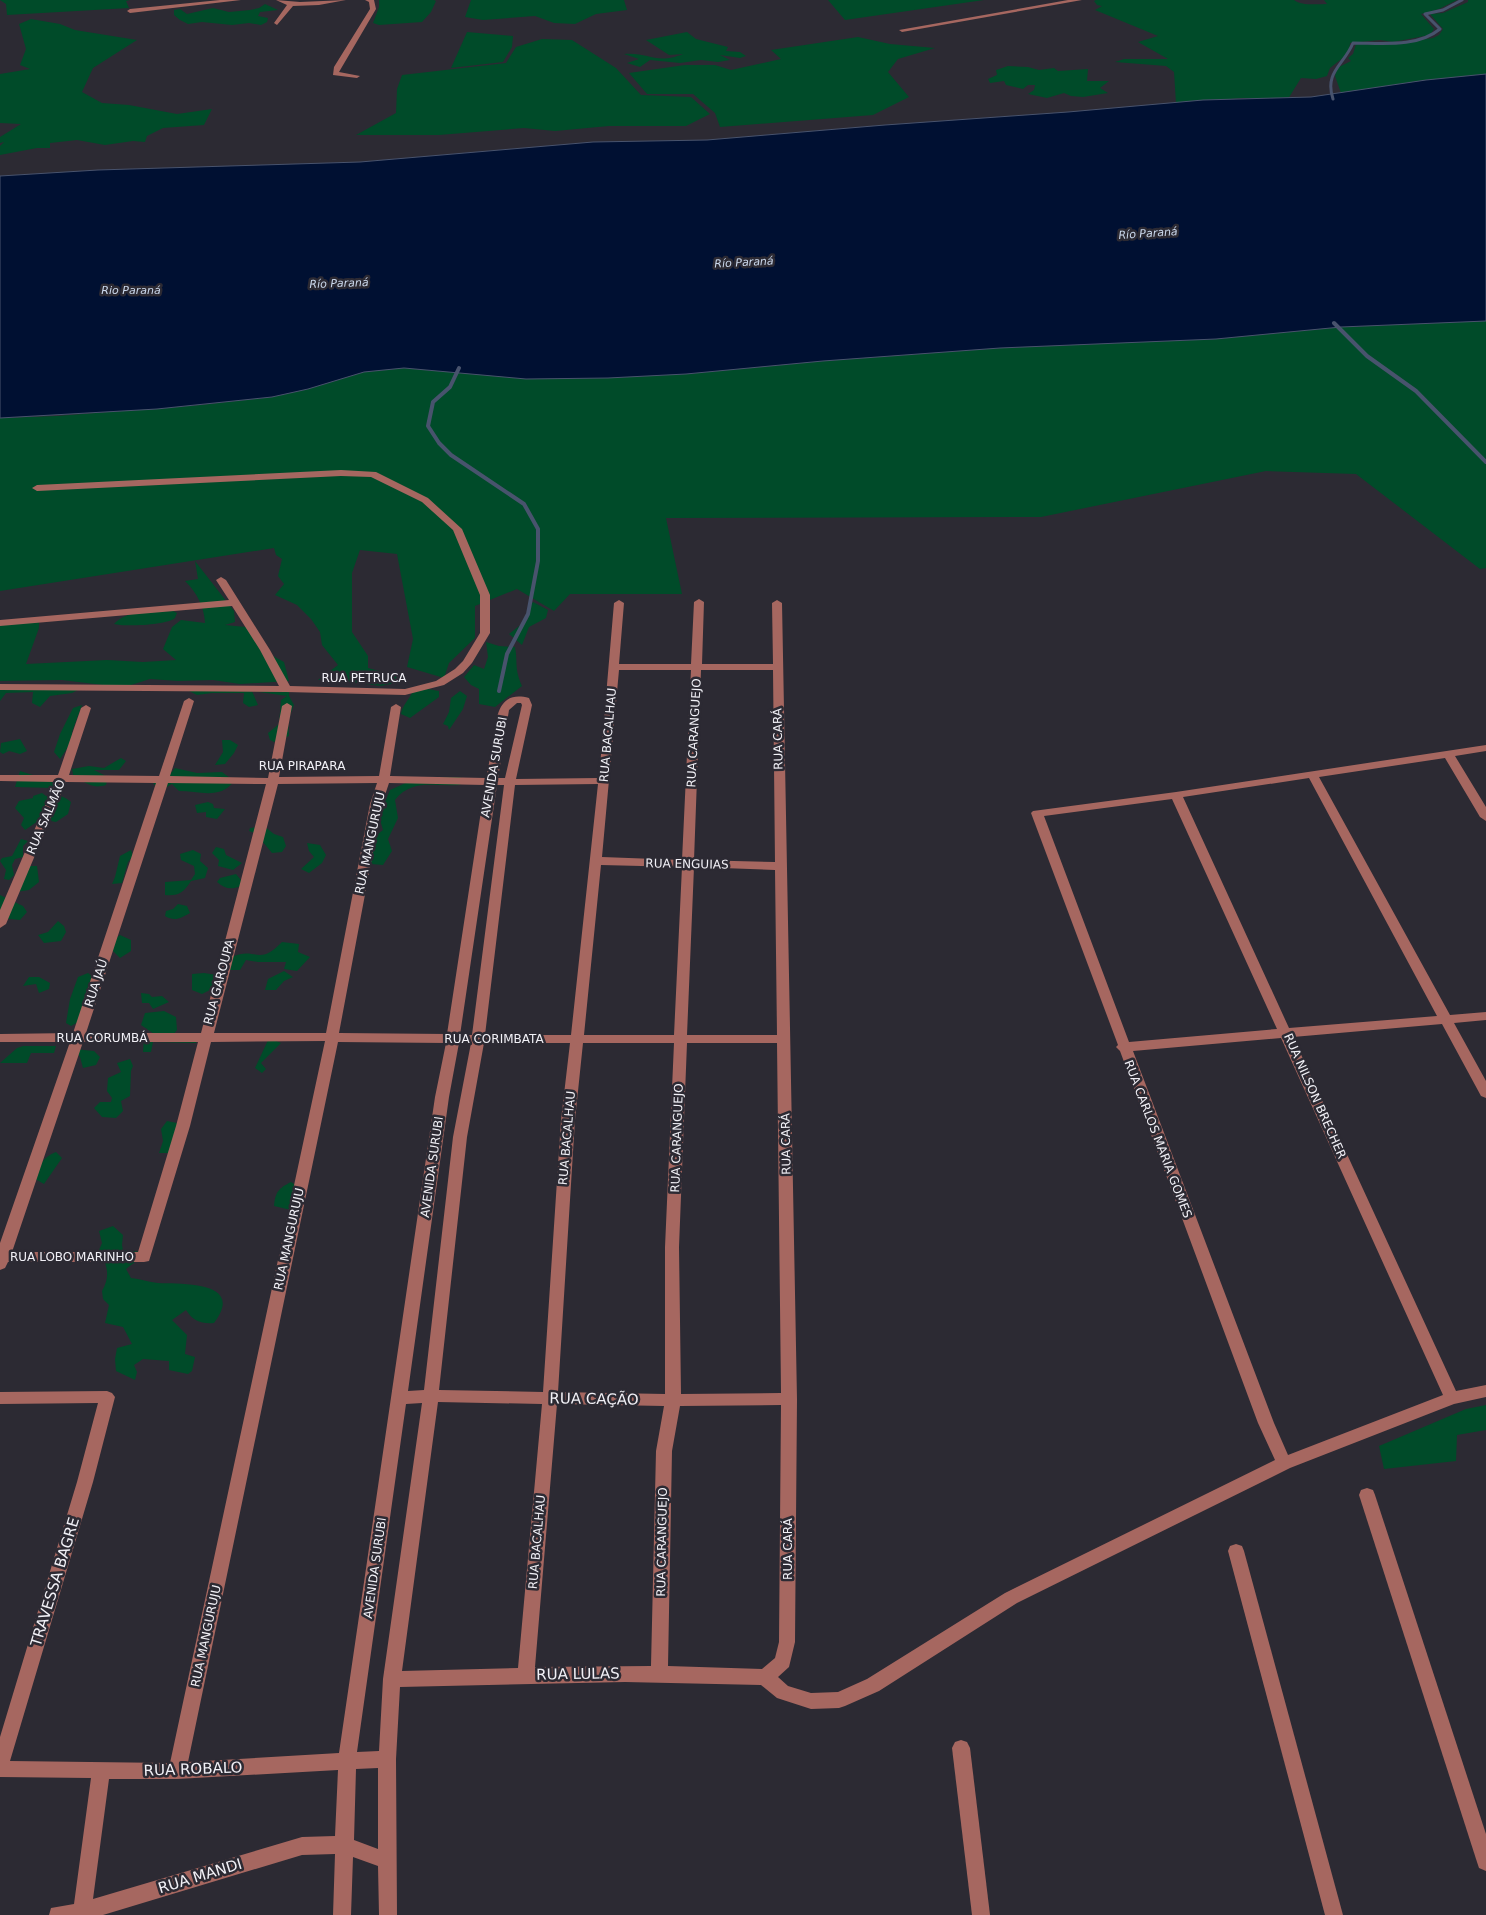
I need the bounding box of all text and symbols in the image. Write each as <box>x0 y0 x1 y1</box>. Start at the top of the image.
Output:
water label: Río Paraná <box>1118 225 1178 242</box>
water label: Río Paraná <box>714 254 774 271</box>
water label: Río Paraná <box>309 276 369 291</box>
water label: Rio Paraná <box>101 284 161 297</box>
street label: RUA PETRUCA <box>321 671 407 685</box>
street label: RUA CARANGUEJO <box>684 678 704 788</box>
street label: RUA BACALHAU <box>597 687 619 783</box>
street label: RUA CARÁ <box>769 707 786 770</box>
street label: AVENIDA SURUBI <box>478 716 510 818</box>
street label: RUA PIRAPARA <box>259 759 346 773</box>
street label: RUA SALMÃO <box>23 777 68 856</box>
street label: RUA MANGURUJU <box>352 791 388 895</box>
street label: RUA ENGUIAS <box>645 856 729 872</box>
street label: RUA GAROUPA <box>201 937 237 1026</box>
street label: RUA JAÚ <box>81 957 110 1009</box>
street label: RUA CORUMBÁ <box>57 1030 148 1045</box>
street label: RUA NILSON BRECHER <box>1281 1031 1349 1161</box>
street label: RUA CORIMBATA <box>444 1032 544 1046</box>
street label: RUA CARLOS MARIA GOMES <box>1121 1058 1195 1220</box>
street label: RUA CARANGUEJO <box>668 1083 686 1193</box>
street label: RUA BACALHAU <box>556 1090 578 1186</box>
street label: RUA CARÁ <box>777 1112 794 1175</box>
street label: AVENIDA SURUBI <box>418 1115 446 1219</box>
street label: RUA MANGURUJU <box>271 1187 307 1291</box>
street label: RUA LOBO MARINHO <box>10 1250 134 1264</box>
street label: RUA CAÇÃO <box>549 1388 639 1409</box>
street label: RUA CARANGUEJO <box>654 1487 670 1597</box>
street label: RUA BACALHAU <box>526 1494 548 1590</box>
street label: TRAVESSA BAGRE <box>26 1515 83 1650</box>
street label: AVENIDA SURUBI <box>361 1516 389 1620</box>
street label: RUA CARÁ <box>780 1517 795 1580</box>
street label: RUA MANGURUJU <box>188 1584 224 1688</box>
street label: RUA LULAS <box>536 1664 620 1684</box>
street label: RUA ROBALO <box>143 1758 243 1780</box>
street label: RUA MANDI <box>156 1855 244 1897</box>

